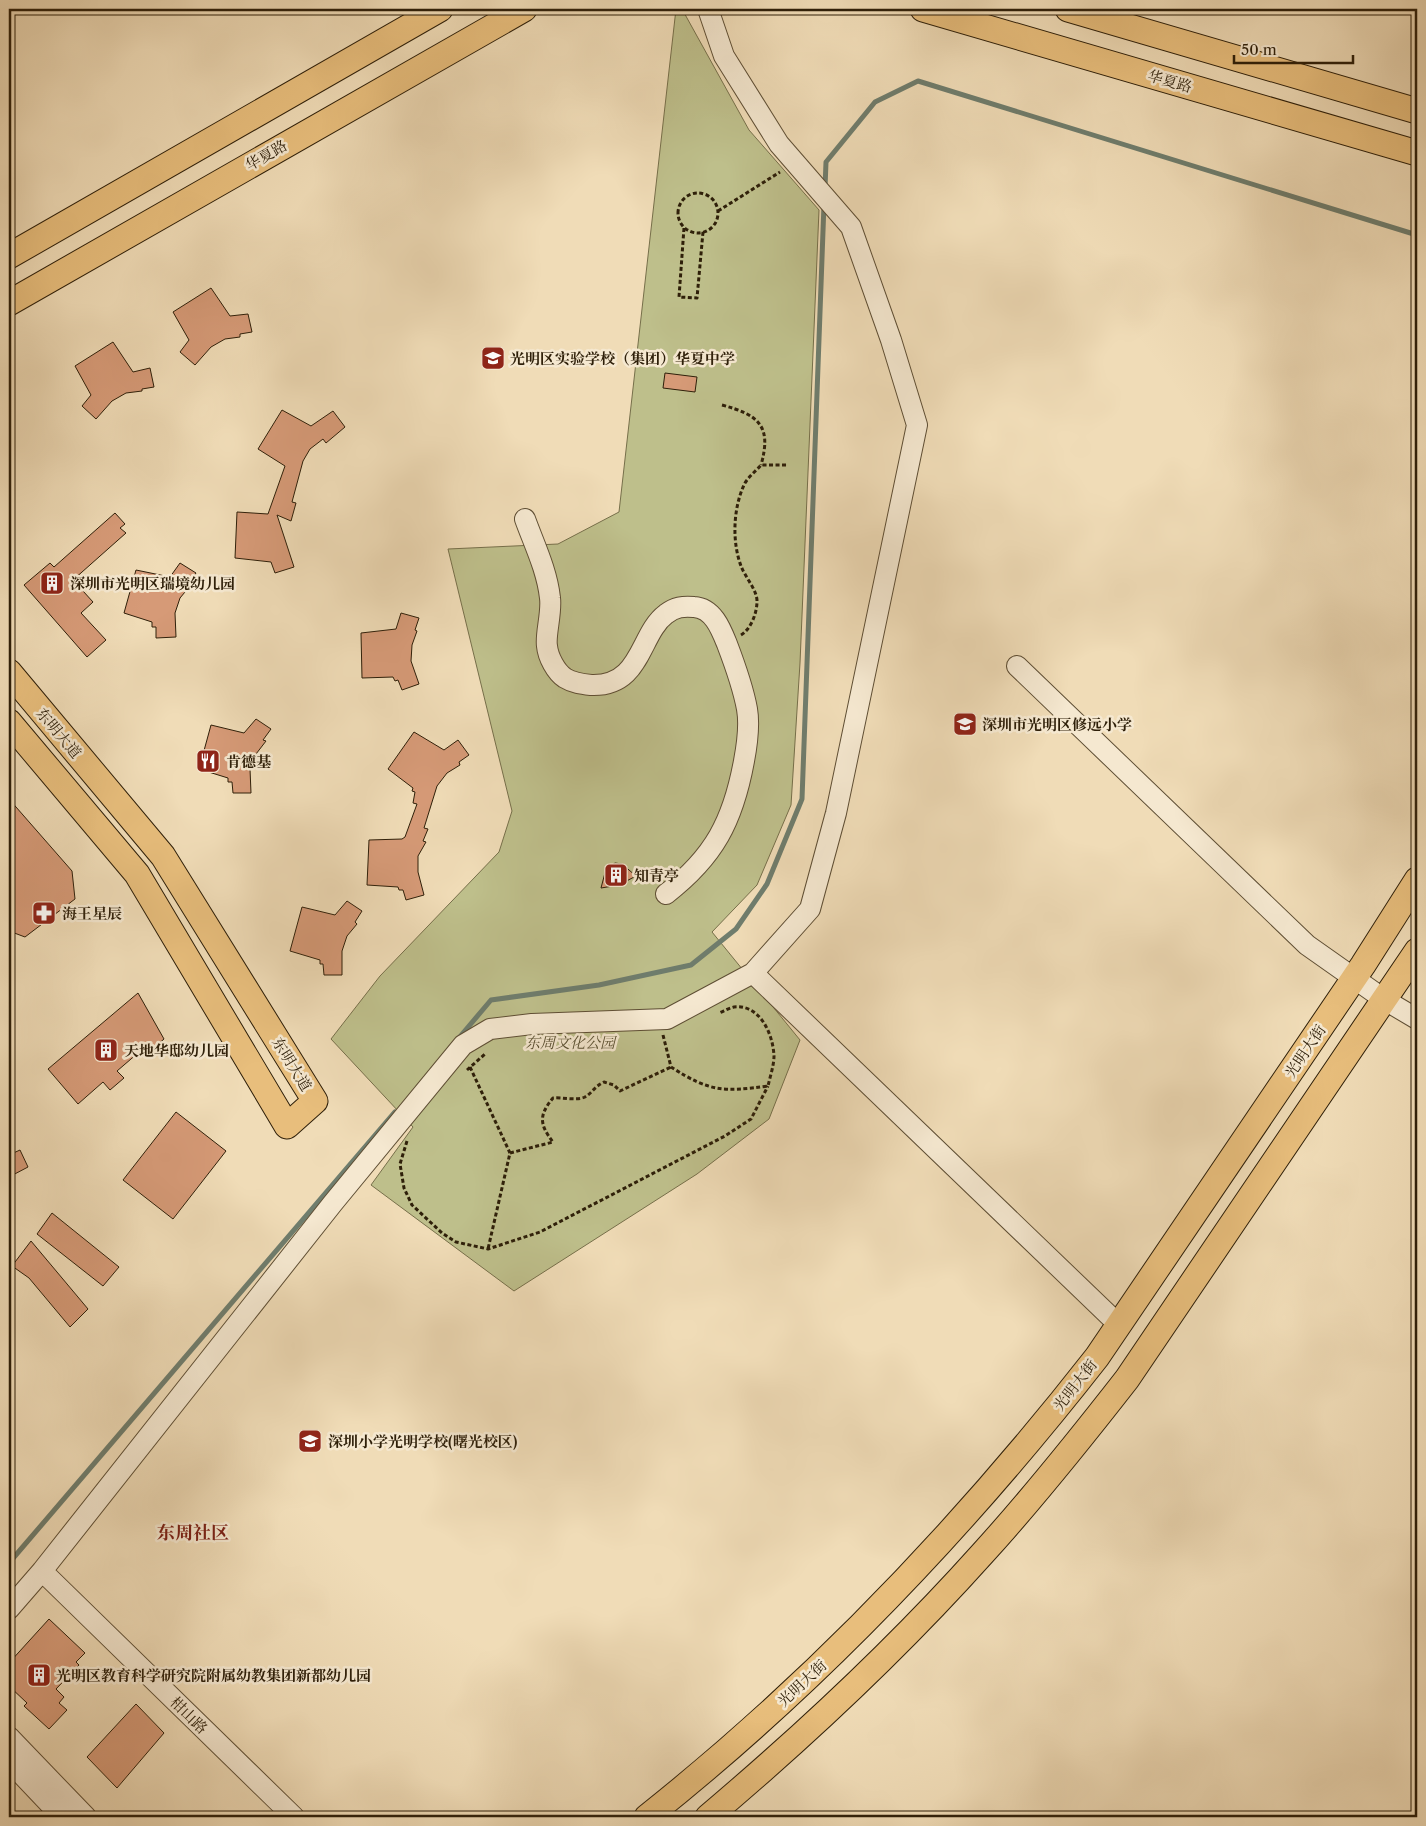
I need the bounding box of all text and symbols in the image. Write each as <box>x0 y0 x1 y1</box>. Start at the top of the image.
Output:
scale bar <box>1234 32 1352 64</box>
text: 50 m <box>1241 40 1277 59</box>
street label: 华夏路 <box>1146 66 1194 96</box>
street label: 华夏路 <box>242 136 290 174</box>
school or university icon: 光明区实验学校（集团）华夏中学 <box>480 345 506 371</box>
place label: 光明区实验学校（集团）华夏中学 <box>510 349 735 368</box>
building icon: 深圳市光明区瑞境幼儿园 <box>39 570 65 596</box>
place label: 深圳市光明区瑞境幼儿园 <box>70 574 235 593</box>
street label: 东明大道 <box>32 704 86 762</box>
school or university icon: 深圳市光明区修远小学 <box>952 711 978 737</box>
place label: 深圳市光明区修远小学 <box>982 715 1132 734</box>
restaurant icon: 肯德基 <box>195 748 221 774</box>
place label: 肯德基 <box>226 752 272 771</box>
building icon: 知青亭 <box>603 862 629 888</box>
place label: 知青亭 <box>634 866 679 885</box>
pharmacy icon: 海王星辰 <box>31 900 57 926</box>
place label: 海王星辰 <box>62 904 122 923</box>
street label: 光明大街 <box>1280 1021 1330 1081</box>
park label: 东周文化公园 <box>525 1033 617 1052</box>
street label: 东明大道 <box>268 1034 316 1094</box>
building icon: 天地华邸幼儿园 <box>93 1037 119 1063</box>
place label: 天地华邸幼儿园 <box>124 1041 229 1060</box>
street label: 光明大街 <box>1049 1356 1101 1414</box>
school or university icon: 深圳小学光明学校(曙光校区) <box>297 1428 323 1454</box>
place label: 深圳小学光明学校(曙光校区) <box>328 1432 518 1451</box>
district label: 东周社区 <box>157 1522 229 1544</box>
street label: 光明大街 <box>774 1656 830 1710</box>
building icon: 光明区教育科学研究院附属幼教集团新都幼儿园 <box>26 1662 52 1688</box>
place label: 光明区教育科学研究院附属幼教集团新都幼儿园 <box>56 1666 371 1685</box>
street label: 柑山路 <box>166 1693 212 1737</box>

